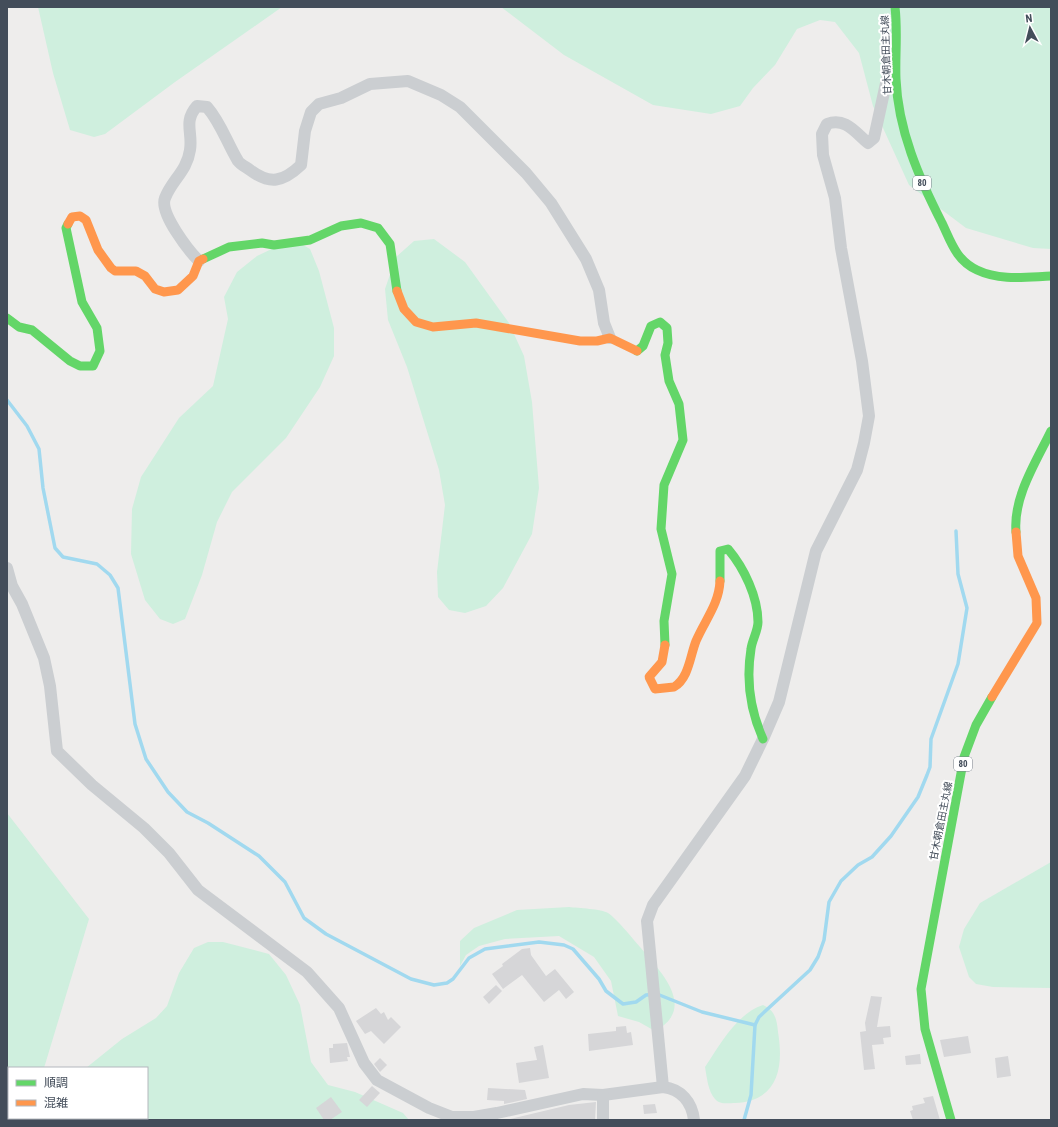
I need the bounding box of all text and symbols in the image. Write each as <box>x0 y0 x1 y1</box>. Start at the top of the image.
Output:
north arrow <box>1010 8 1050 48</box>
text: N <box>1025 12 1033 25</box>
street label: 甘木朝倉田主丸線 <box>879 15 893 95</box>
road number: 80 <box>913 176 931 190</box>
road number: 80 <box>954 757 972 771</box>
street label: 甘木朝倉田主丸線 <box>928 781 954 861</box>
legend <box>8 1067 148 1119</box>
text: 順調 <box>44 1076 68 1090</box>
text: 混雑 <box>44 1096 68 1110</box>

